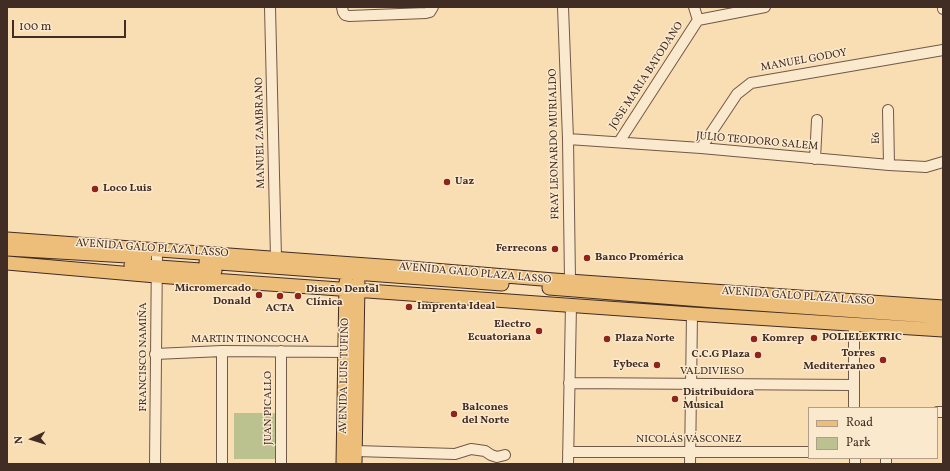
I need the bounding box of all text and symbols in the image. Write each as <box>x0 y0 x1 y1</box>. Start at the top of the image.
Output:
scale bar <box>14 12 128 38</box>
text: 100 m <box>19 19 51 35</box>
street label: JOSE MARIA BATODANO <box>607 20 687 132</box>
street label: MANUEL GODOY <box>760 47 848 75</box>
street label: FRAY LEONARDO MURIALDO <box>547 68 563 220</box>
street label: MANUEL ZAMBRANO <box>253 77 269 189</box>
street label: JULIO TEODORO SALEM <box>695 130 819 154</box>
street label: E6 <box>870 132 884 144</box>
place label: Uaz <box>455 175 474 189</box>
marker: Uaz <box>442 177 452 187</box>
place label: Loco Luis <box>103 182 152 196</box>
marker: Loco Luis <box>90 184 100 194</box>
street label: AVENIDA GALO PLAZA LASSO <box>75 237 229 261</box>
place label: Ferrecons <box>496 242 547 256</box>
marker: Ferrecons <box>550 244 560 254</box>
place label: Banco Promérica <box>595 251 684 265</box>
marker: Banco Promérica <box>582 253 592 263</box>
street label: AVENIDA GALO PLAZA LASSO <box>398 261 552 287</box>
place label: Micromercado Donald <box>175 282 251 308</box>
place label: Diseño Dental Clínica <box>306 283 379 309</box>
street label: AVENIDA GALO PLAZA LASSO <box>721 285 875 309</box>
marker: Micromercado Donald <box>254 290 264 300</box>
marker: ACTA <box>275 291 285 301</box>
marker: Diseño Dental Clínica <box>293 291 303 301</box>
place label: Imprenta Ideal <box>417 300 495 314</box>
street label: FRANCISCO NAMIÑA <box>137 302 151 412</box>
place label: ACTA <box>266 302 294 316</box>
marker: Imprenta Ideal <box>404 302 414 312</box>
street label: AVENIDA LUIS TUFIÑO <box>337 318 353 434</box>
place label: Electro Ecuatoriana <box>468 318 531 344</box>
marker: Electro Ecuatoriana <box>534 326 544 336</box>
place label: POLIELEKTRIC <box>822 331 902 345</box>
place label: Plaza Norte <box>615 332 675 346</box>
place label: Komrep <box>762 332 804 346</box>
street label: MARTIN TINONCOCHA <box>191 333 309 347</box>
marker: POLIELEKTRIC <box>809 333 819 343</box>
marker: Plaza Norte <box>602 334 612 344</box>
marker: Komrep <box>749 334 759 344</box>
place label: Torres Mediterraneo <box>803 347 875 373</box>
place label: C.C.G Plaza <box>692 348 750 362</box>
marker: C.C.G Plaza <box>753 350 763 360</box>
marker: Torres Mediterraneo <box>878 355 888 365</box>
place label: Fybeca <box>613 358 649 372</box>
marker: Fybeca <box>652 360 662 370</box>
street label: VALDIVIESO <box>680 365 744 379</box>
street label: JUAN PICALLO <box>262 371 276 445</box>
place label: Distribuidora Musical <box>683 386 754 412</box>
marker: Distribuidora Musical <box>670 394 680 404</box>
place label: Balcones del Norte <box>462 401 509 427</box>
legend <box>808 407 938 459</box>
marker: Balcones del Norte <box>449 409 459 419</box>
text: Road <box>846 415 873 431</box>
north arrow <box>12 419 52 459</box>
street label: NICOLÁS VÁSCONEZ <box>636 433 742 447</box>
text: N <box>12 435 27 444</box>
text: Park <box>846 435 871 451</box>

